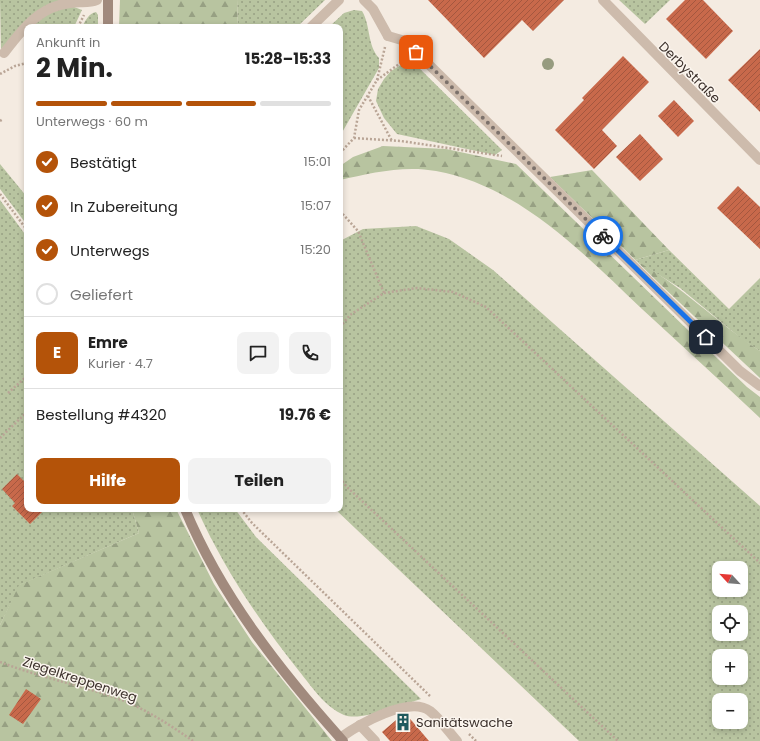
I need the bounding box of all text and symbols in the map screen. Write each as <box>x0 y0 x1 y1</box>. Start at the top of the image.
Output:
text: Ankunft in <box>36 33 100 52</box>
pin <box>399 35 433 69</box>
street label: Derbystraße <box>655 37 725 107</box>
icon: bag <box>405 41 427 63</box>
text: 15:28–15:33 <box>245 48 331 69</box>
text: 2 Min. <box>36 50 113 86</box>
text: Unterwegs · 60 m <box>36 112 148 131</box>
icon: check <box>36 151 58 173</box>
text: Bestätigt <box>70 152 137 173</box>
text: 15:01 <box>304 152 331 171</box>
icon: check <box>36 195 58 217</box>
text: In Zubereitung <box>70 196 178 217</box>
text: 15:07 <box>301 196 331 215</box>
courier <box>583 216 623 256</box>
icon: bike <box>592 225 614 247</box>
icon: check <box>36 239 58 261</box>
text: Unterwegs <box>70 240 150 261</box>
text: 15:20 <box>300 240 331 259</box>
text: Geliefert <box>70 284 133 305</box>
pin <box>689 320 723 354</box>
icon: home <box>695 326 717 348</box>
text: Emre <box>88 332 128 353</box>
button: chat <box>237 332 279 374</box>
button: phone <box>289 332 331 374</box>
text: E <box>53 342 61 363</box>
text: Kurier · 4.7 <box>88 354 153 373</box>
text: Bestellung #4320 <box>36 404 167 425</box>
text: 19.76 € <box>279 404 331 425</box>
button: Hilfe <box>36 458 180 504</box>
button: Teilen <box>188 458 331 504</box>
north arrow <box>712 561 748 597</box>
map controls <box>712 561 748 729</box>
button: locate <box>712 605 748 641</box>
button: + <box>712 649 748 685</box>
street label: Ziegelkreppenweg <box>20 652 140 707</box>
button: − <box>712 693 748 729</box>
building icon: Sanitätswache <box>393 712 413 732</box>
place label: Sanitätswache <box>416 713 513 732</box>

